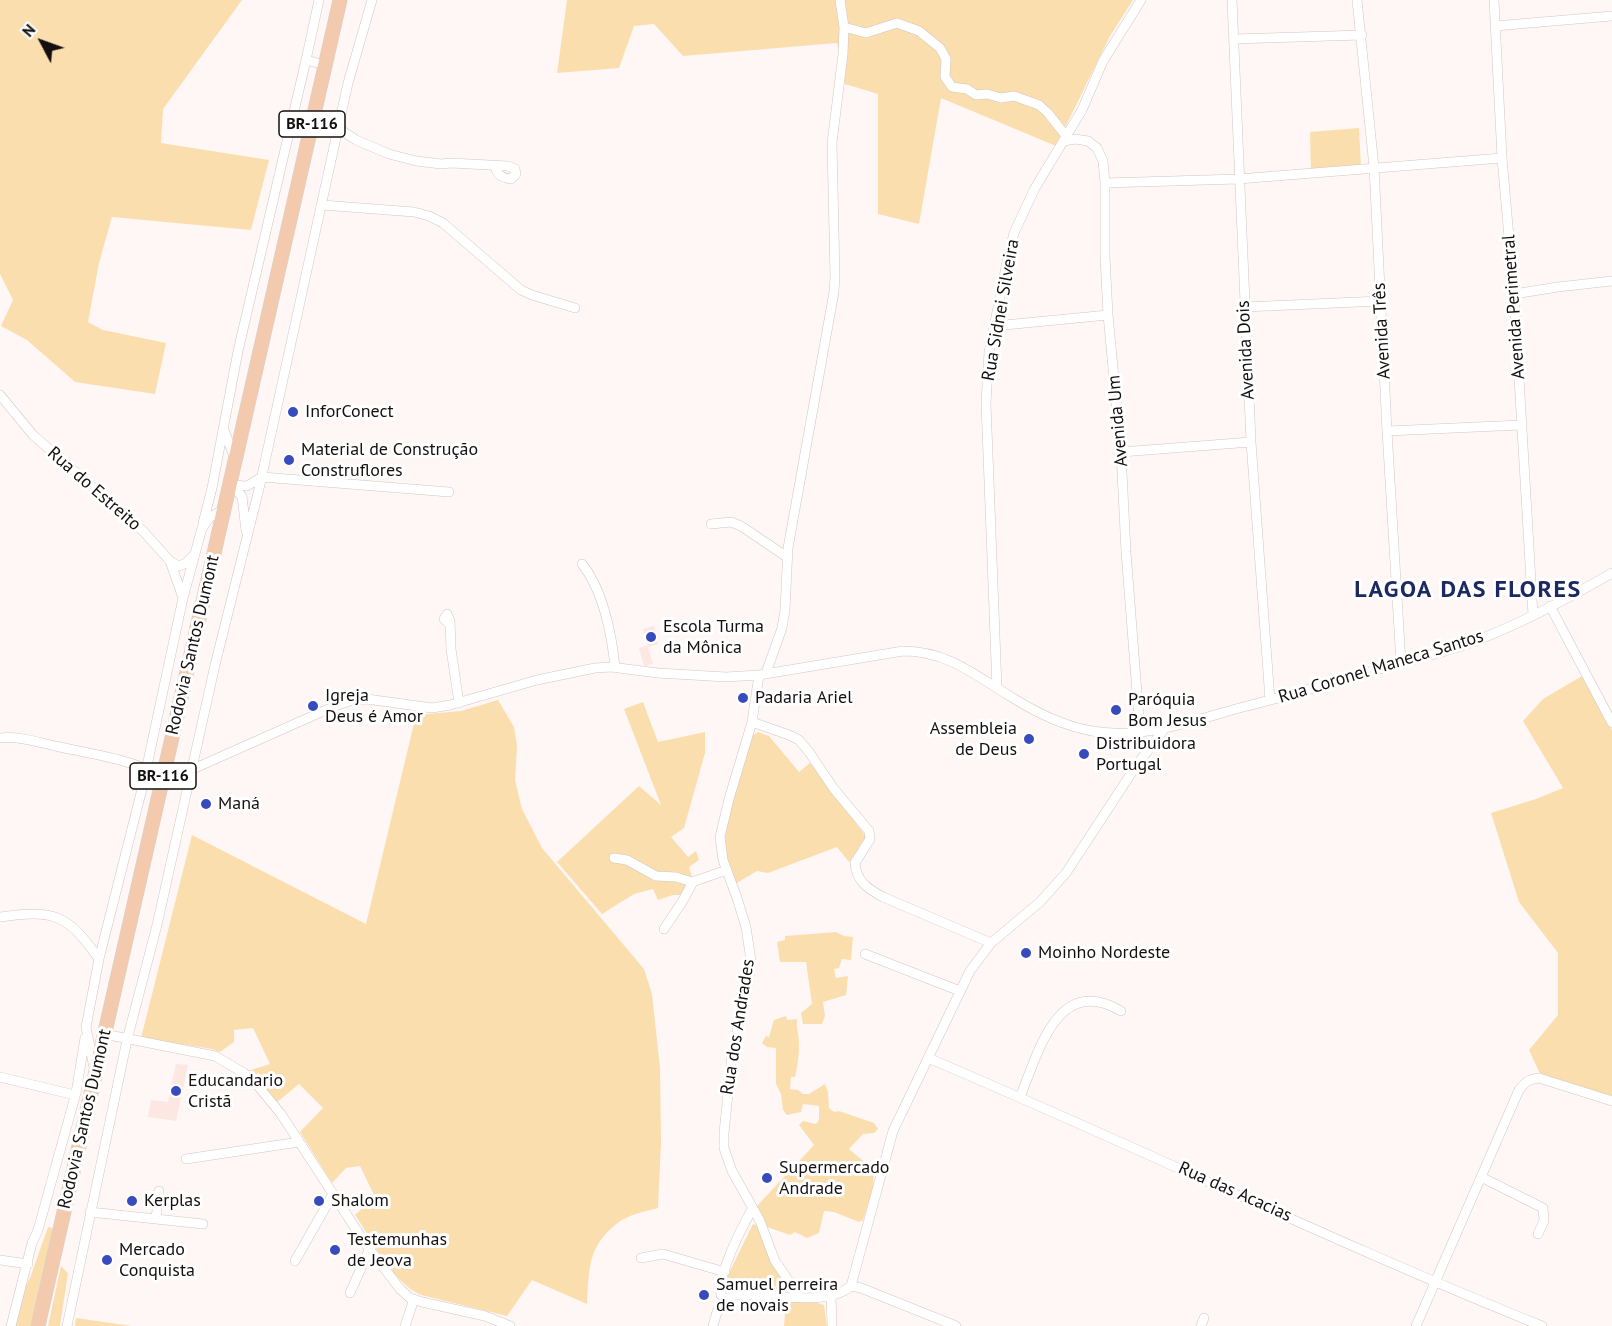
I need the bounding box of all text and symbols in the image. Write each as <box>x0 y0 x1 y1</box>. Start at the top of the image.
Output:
north arrow <box>12 12 72 72</box>
text: N <box>17 20 39 41</box>
road number: BR-116 <box>279 111 345 137</box>
street label: Avenida Perimetral <box>1498 234 1530 380</box>
street label: Rua Sidnei Silveira <box>978 237 1024 383</box>
street label: Avenida Três <box>1369 282 1395 380</box>
street label: Avenida Dois <box>1233 300 1259 400</box>
street label: Avenida Um <box>1103 374 1133 468</box>
place label: InforConect <box>305 401 394 423</box>
marker: InforConect <box>286 405 300 419</box>
place label: Material de Construção Construflores <box>301 439 478 482</box>
street label: Rua do Estreito <box>43 442 145 536</box>
marker: Material de Construção Construflores <box>282 453 296 467</box>
street label: Rodovia Santos Dumont <box>162 553 224 737</box>
district label: LAGOA DAS FLORES <box>1354 576 1582 604</box>
place label: Escola Turma da Mônica <box>663 616 764 658</box>
street label: Rua Coronel Maneca Santos <box>1276 625 1486 709</box>
marker: Escola Turma da Mônica <box>644 630 658 644</box>
place label: Igreja Deus é Amor <box>325 685 423 728</box>
place label: Padaria Ariel <box>755 687 853 709</box>
place label: Paróquia Bom Jesus <box>1128 689 1207 732</box>
marker: Padaria Ariel <box>736 691 750 705</box>
marker: Igreja Deus é Amor <box>306 699 320 713</box>
marker: Paróquia Bom Jesus <box>1109 703 1123 717</box>
place label: Assembleia de Deus <box>930 718 1017 760</box>
marker: Assembleia de Deus <box>1022 732 1036 746</box>
place label: Distribuidora Portugal <box>1096 733 1196 776</box>
marker: Distribuidora Portugal <box>1077 747 1091 761</box>
road number: BR-116 <box>130 763 196 789</box>
place label: Maná <box>218 793 260 815</box>
marker: Maná <box>199 797 213 811</box>
place label: Moinho Nordeste <box>1038 942 1170 964</box>
marker: Moinho Nordeste <box>1019 946 1033 960</box>
street label: Rua dos Andrades <box>717 958 759 1096</box>
street label: Rodovia Santos Dumont <box>54 1027 116 1211</box>
place label: Educandario Cristã <box>188 1070 283 1112</box>
marker: Educandario Cristã <box>169 1084 183 1098</box>
place label: Supermercado Andrade <box>779 1157 890 1200</box>
street label: Rua das Acacias <box>1175 1157 1295 1227</box>
marker: Supermercado Andrade <box>760 1171 774 1185</box>
place label: Kerplas <box>144 1190 201 1212</box>
place label: Shalom <box>331 1190 389 1212</box>
marker: Kerplas <box>125 1194 139 1208</box>
marker: Shalom <box>312 1194 326 1208</box>
place label: Testemunhas de Jeova <box>347 1229 447 1272</box>
place label: Mercado Conquista <box>119 1239 195 1282</box>
marker: Testemunhas de Jeova <box>328 1243 342 1257</box>
marker: Mercado Conquista <box>100 1253 114 1267</box>
place label: Samuel perreira de novais <box>716 1274 838 1316</box>
marker: Samuel perreira de novais <box>697 1288 711 1302</box>

